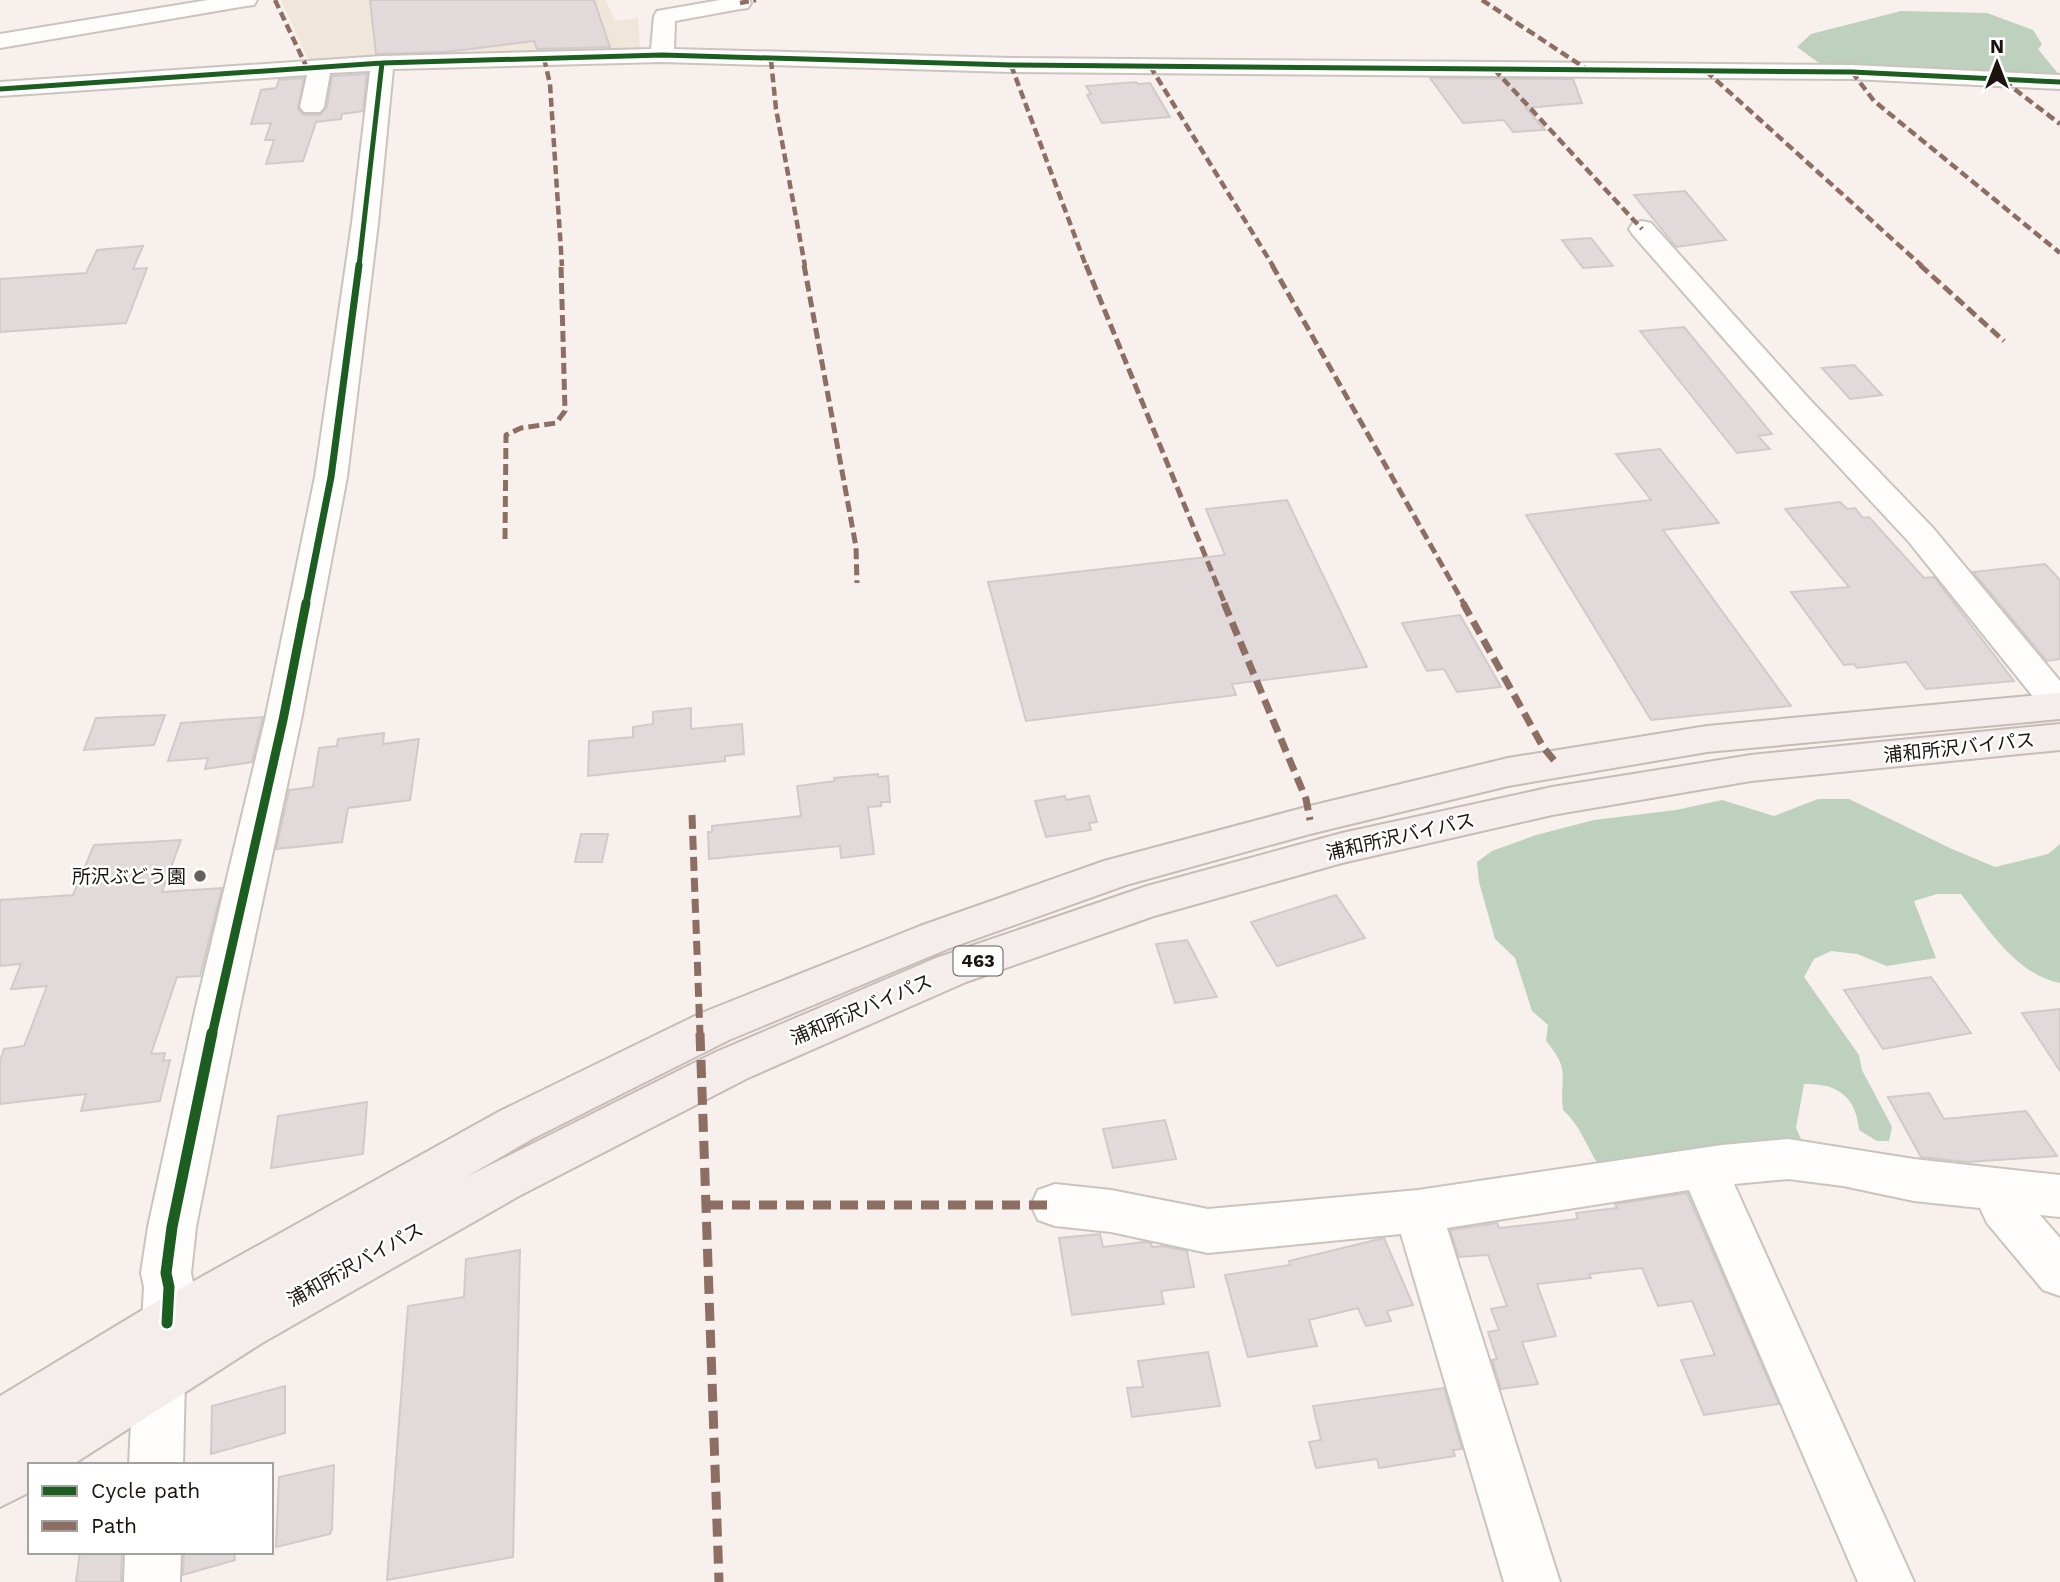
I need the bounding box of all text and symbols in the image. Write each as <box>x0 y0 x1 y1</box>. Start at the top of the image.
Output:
north arrow <box>1962 28 2032 98</box>
text: N <box>1990 35 2004 58</box>
street label: 浦和所沢バイパス <box>1882 728 2036 767</box>
street label: 浦和所沢バイパス <box>1324 808 1477 865</box>
place label: 所沢ぶどう園 <box>72 865 186 888</box>
marker: 所沢ぶどう園 <box>192 868 208 884</box>
road number: 463 <box>954 946 1002 976</box>
street label: 浦和所沢バイパス <box>787 969 935 1050</box>
street label: 浦和所沢バイパス <box>283 1218 427 1311</box>
legend <box>28 1463 273 1554</box>
text: Cycle path <box>91 1478 200 1503</box>
text: Path <box>91 1513 137 1538</box>

